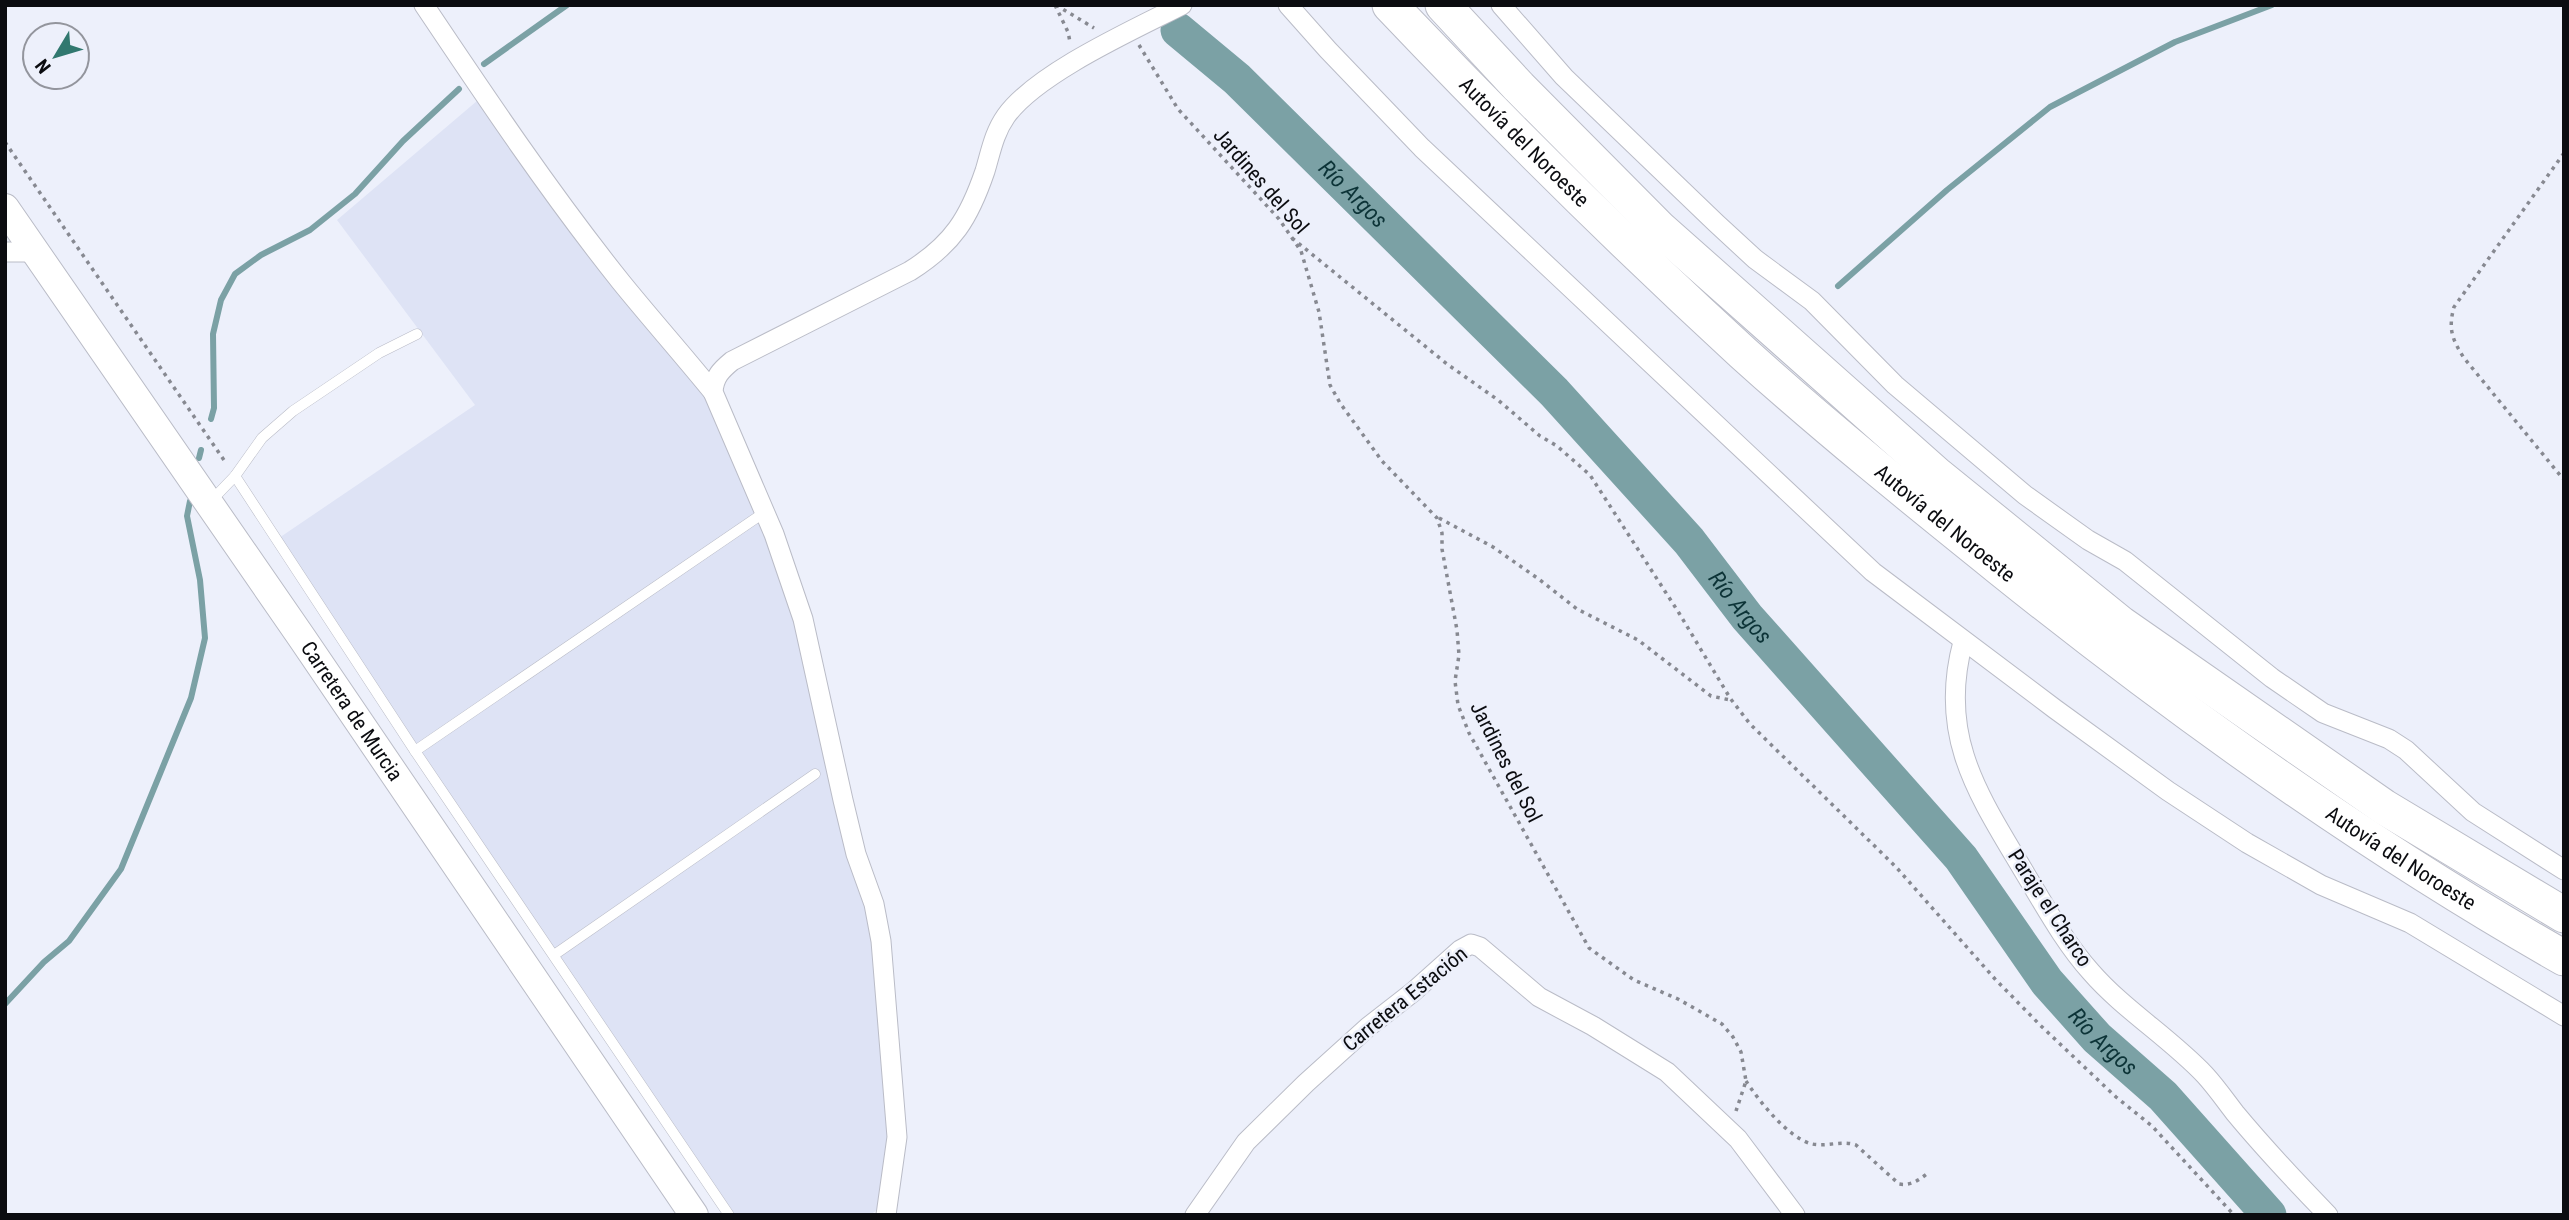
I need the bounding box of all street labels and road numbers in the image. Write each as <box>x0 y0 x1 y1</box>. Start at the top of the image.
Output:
street label: Autovía del Noroeste <box>1455 73 1594 212</box>
street label: Jardines del Sol <box>1209 123 1313 239</box>
street label: Autovía del Noroeste <box>1870 460 2020 587</box>
street label: Carretera de Murcia <box>296 637 407 785</box>
street label: Jardines del Sol <box>1465 698 1547 826</box>
street label: Autovía del Noroeste <box>2321 801 2480 915</box>
street label: Paraje el Charco <box>2003 845 2097 971</box>
street label: Carretera Estación <box>1338 942 1472 1056</box>

